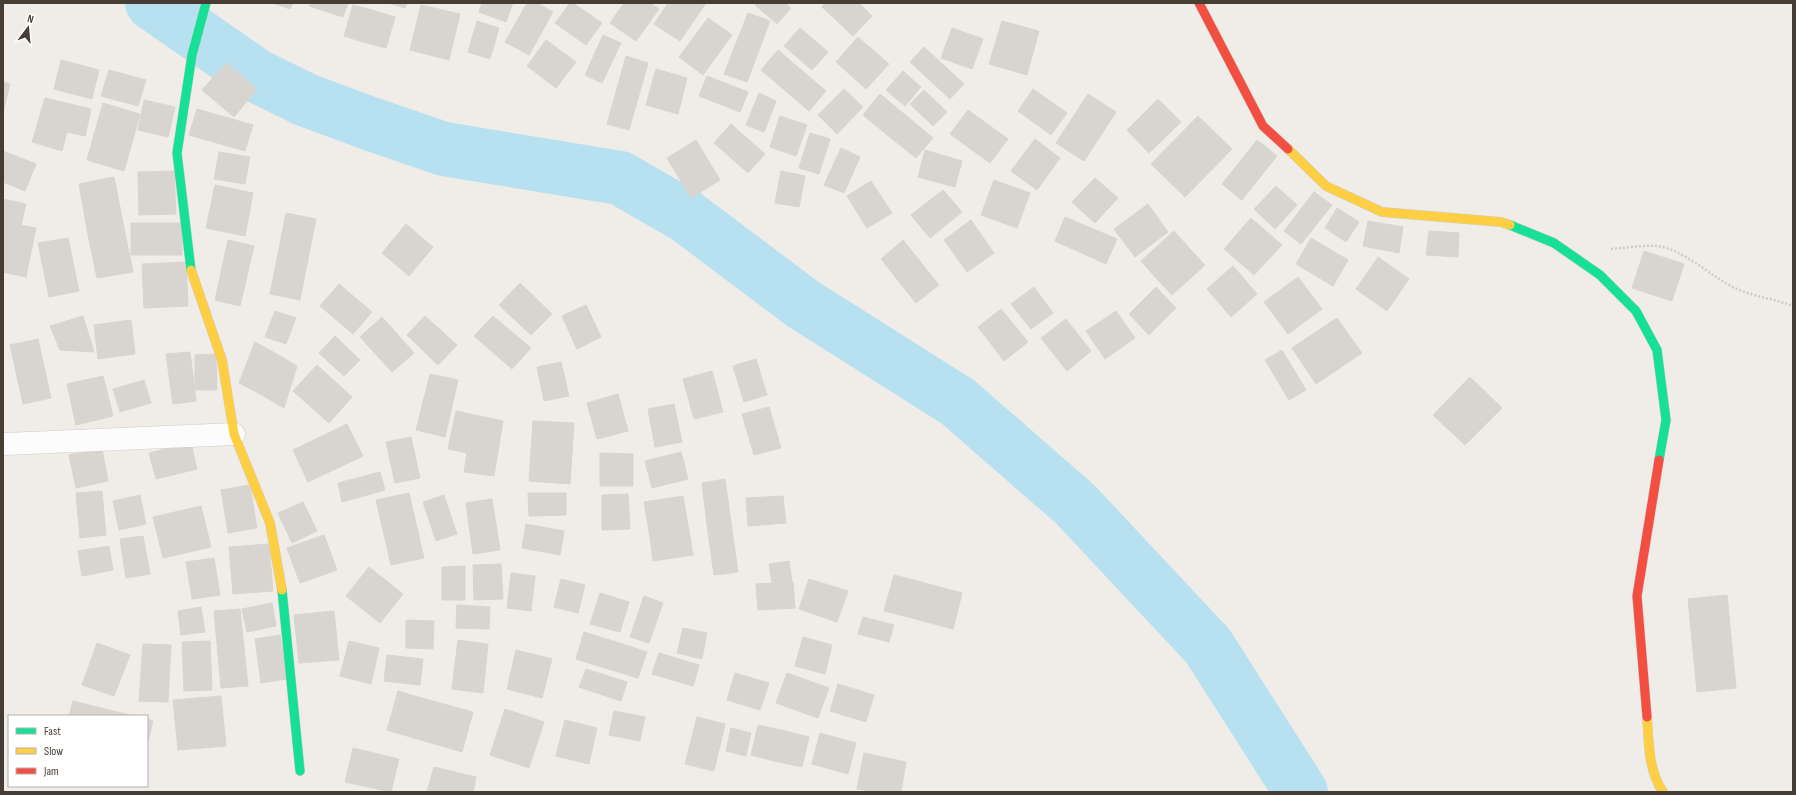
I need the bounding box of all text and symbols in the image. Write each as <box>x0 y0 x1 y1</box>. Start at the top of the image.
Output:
north arrow <box>8 8 48 48</box>
text: N <box>26 12 35 26</box>
legend <box>8 715 148 787</box>
text: Fast <box>44 724 61 739</box>
text: Slow <box>44 744 63 759</box>
text: Jam <box>43 764 59 779</box>

